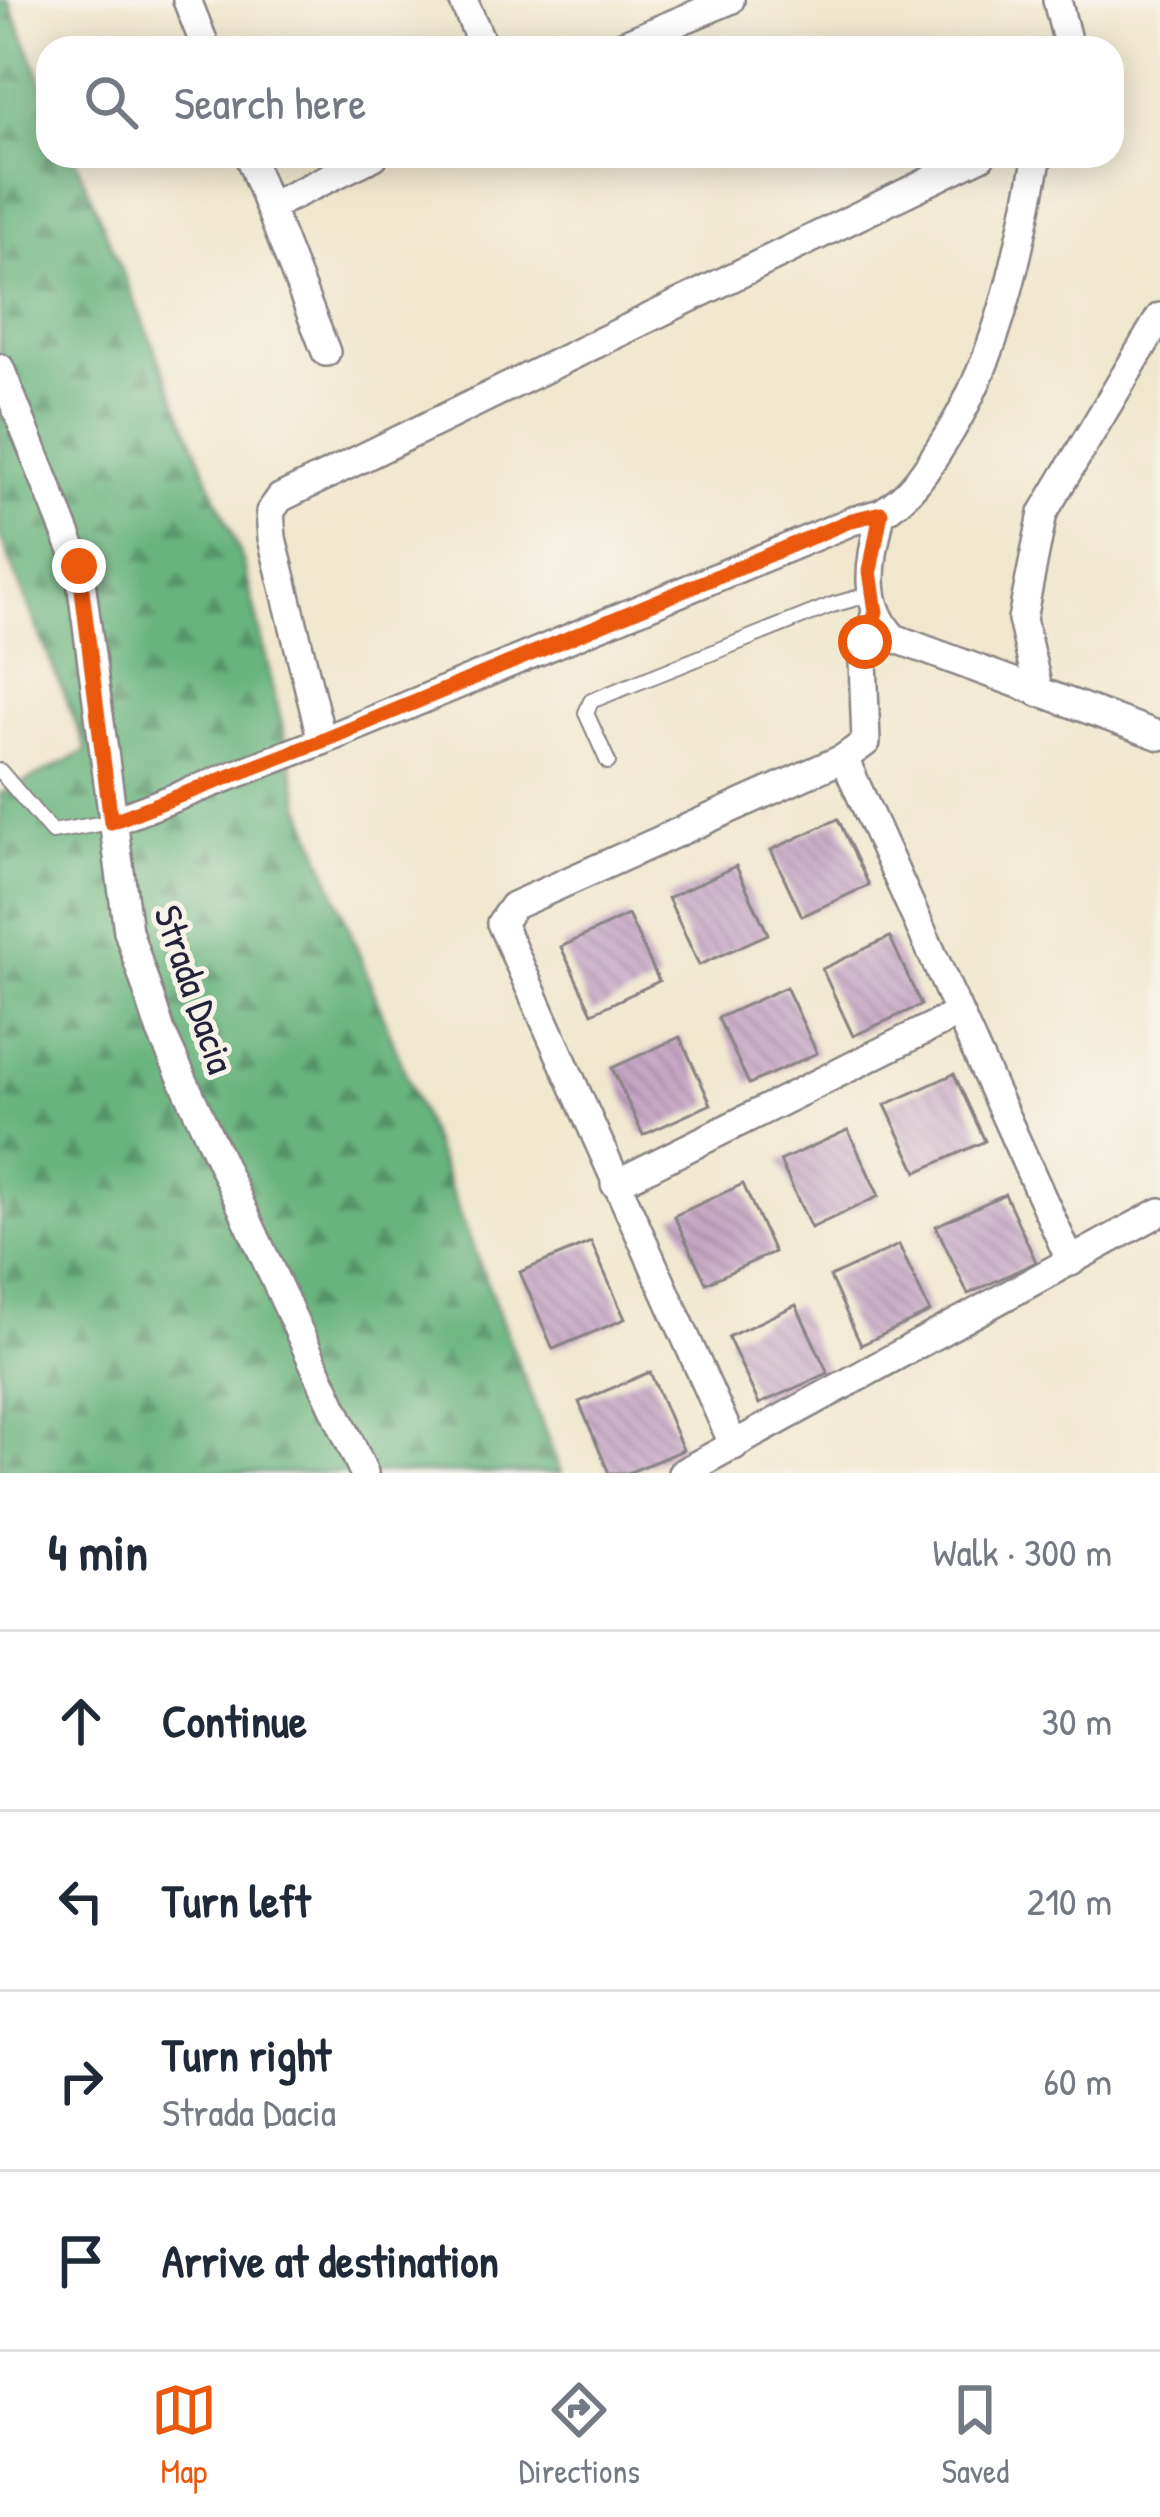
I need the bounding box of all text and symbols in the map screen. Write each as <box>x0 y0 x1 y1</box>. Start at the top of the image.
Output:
search box <box>36 36 1124 168</box>
icon: search <box>78 69 144 135</box>
text: Search here <box>174 72 366 133</box>
route end <box>52 539 106 593</box>
route start <box>838 615 892 669</box>
street label: Strada Dacia <box>142 898 249 1080</box>
text: 4 min <box>48 1517 148 1586</box>
text: Walk · 300 m <box>932 1525 1112 1578</box>
icon: ahead <box>48 1688 114 1754</box>
text: Continue <box>162 1690 307 1751</box>
text: 30 m <box>1042 1694 1112 1747</box>
icon: left <box>48 1868 114 1934</box>
text: Turn left <box>162 1870 311 1931</box>
text: 210 m <box>1027 1874 1112 1927</box>
text: Turn right <box>162 2024 331 2085</box>
icon: right <box>48 2048 114 2114</box>
text: 60 m <box>1043 2054 1112 2107</box>
text: Strada Dacia <box>162 2085 336 2138</box>
icon: arrive <box>48 2228 114 2294</box>
text: Arrive at destination <box>162 2230 499 2291</box>
tab: Map <box>151 2377 217 2493</box>
tab: Directions <box>519 2377 640 2493</box>
tab: Saved <box>942 2377 1009 2493</box>

